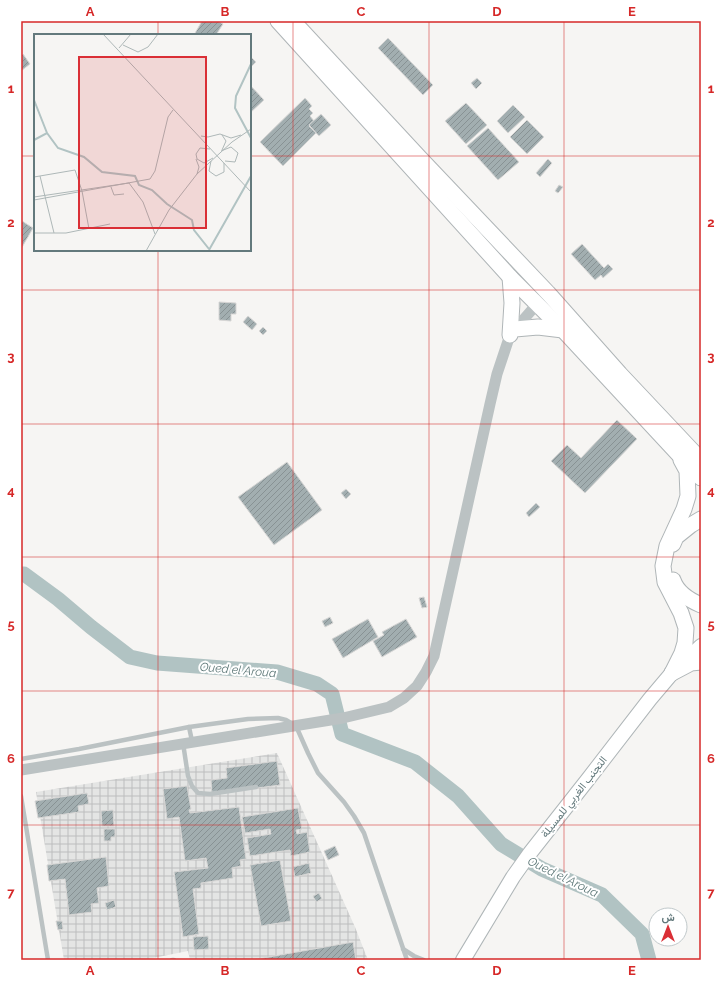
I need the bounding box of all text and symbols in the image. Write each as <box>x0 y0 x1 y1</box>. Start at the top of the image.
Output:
text: A <box>86 4 95 19</box>
text: B <box>221 4 230 19</box>
text: C <box>357 4 366 19</box>
text: D <box>492 4 502 19</box>
text: E <box>628 4 636 19</box>
inset map <box>34 34 251 251</box>
text: 1 <box>8 81 15 96</box>
text: 1 <box>708 81 715 96</box>
text: 2 <box>7 215 15 230</box>
text: 2 <box>707 215 715 230</box>
text: 3 <box>7 349 15 364</box>
text: 3 <box>707 349 715 364</box>
text: 4 <box>7 483 15 498</box>
text: 4 <box>707 483 715 498</box>
text: 5 <box>7 617 15 632</box>
text: 5 <box>707 617 715 632</box>
water label: Oued el Aroua <box>199 660 277 680</box>
text: 6 <box>7 751 15 766</box>
text: 6 <box>707 751 715 766</box>
street label: التجنب الغربي للمسيلة <box>538 754 612 842</box>
water label: Oued el Aroua <box>525 854 601 900</box>
text: 7 <box>7 885 15 900</box>
text: 7 <box>707 885 715 900</box>
north arrow <box>648 907 688 947</box>
text: ش <box>661 911 675 924</box>
text: A <box>86 963 95 978</box>
text: B <box>221 963 230 978</box>
text: C <box>357 963 366 978</box>
text: D <box>492 963 502 978</box>
text: E <box>628 963 636 978</box>

